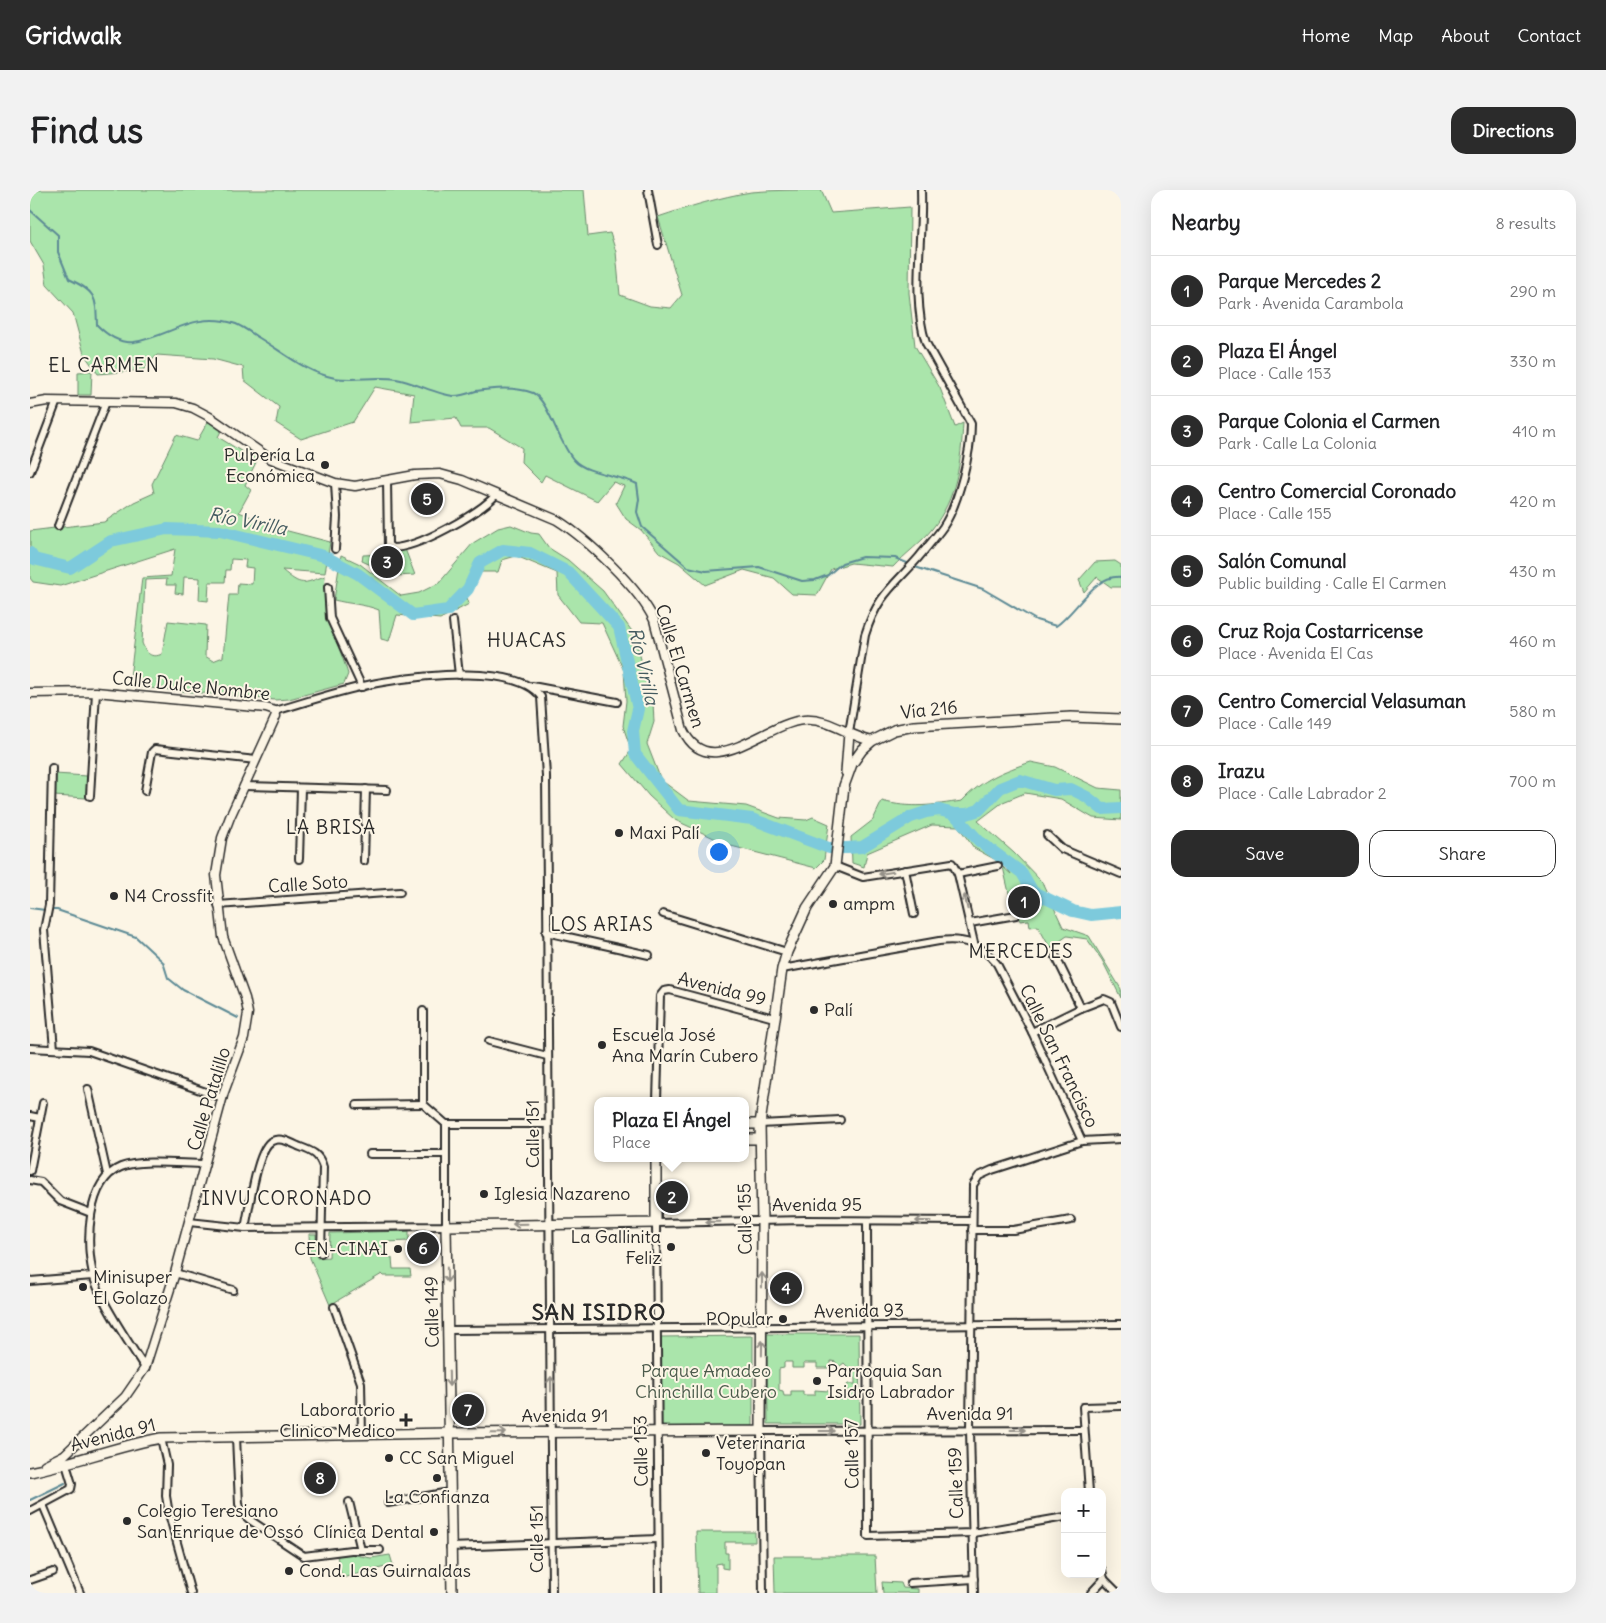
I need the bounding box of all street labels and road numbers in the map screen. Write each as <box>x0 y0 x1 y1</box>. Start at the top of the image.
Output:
street label: Calle El Carmen <box>651 601 710 731</box>
street label: Calle Dulce Nombre <box>111 666 271 705</box>
street label: Vía 216 <box>899 695 959 724</box>
street label: Calle Soto <box>267 869 349 898</box>
street label: Avenida 99 <box>676 966 769 1011</box>
street label: Calle San Francisco <box>1015 980 1104 1131</box>
street label: Calle Patalillo <box>182 1044 235 1154</box>
street label: Calle 151 <box>521 1100 544 1168</box>
street label: Calle 155 <box>732 1183 757 1255</box>
street label: Avenida 95 <box>772 1193 862 1216</box>
street label: Calle 149 <box>419 1276 444 1348</box>
street label: Avenida 93 <box>814 1298 904 1323</box>
street label: Avenida 91 <box>927 1402 1013 1425</box>
street label: Avenida 91 <box>522 1404 608 1427</box>
street label: Avenida 91 <box>68 1413 158 1456</box>
street label: Calle 153 <box>628 1415 653 1487</box>
street label: Calle 157 <box>839 1418 864 1489</box>
street label: Calle 159 <box>943 1447 968 1519</box>
street label: Calle 151 <box>525 1505 548 1573</box>

